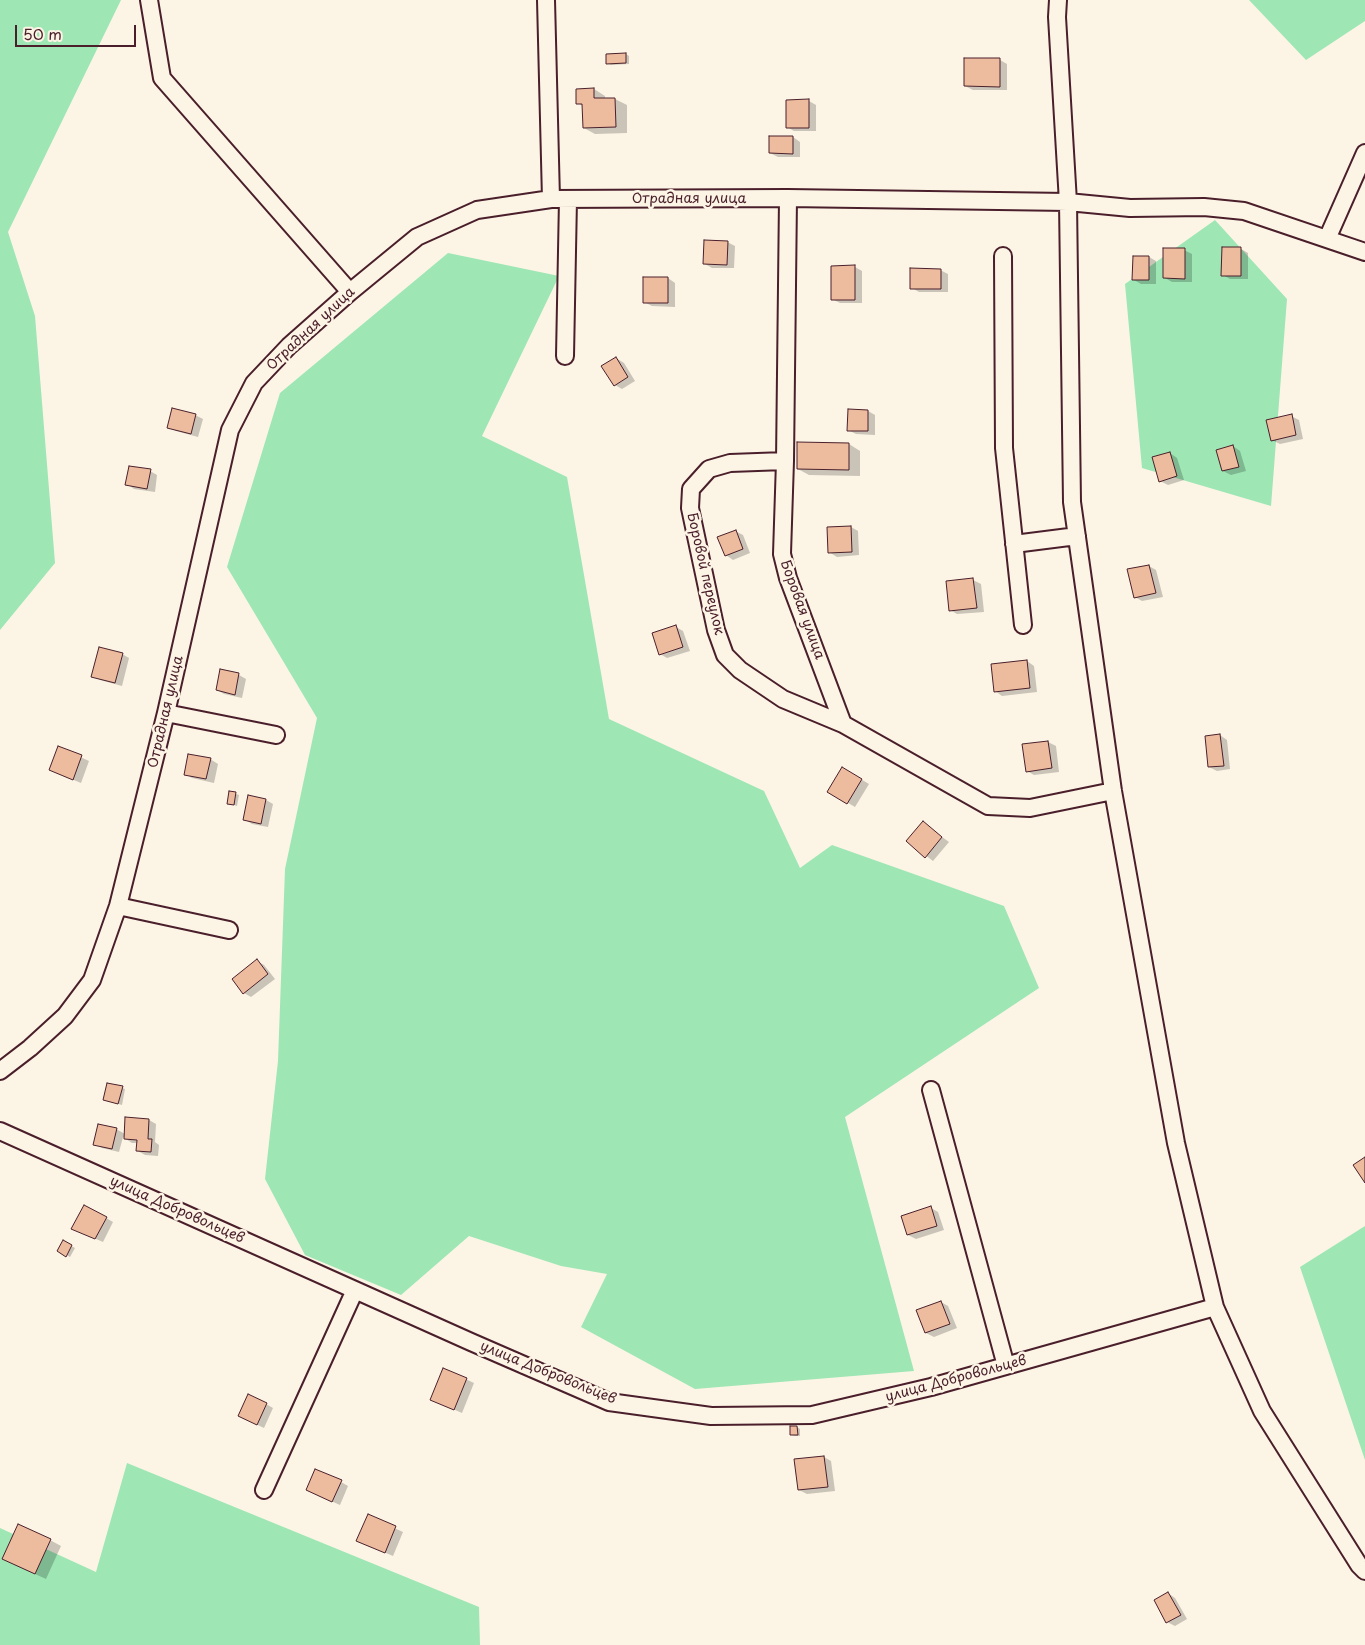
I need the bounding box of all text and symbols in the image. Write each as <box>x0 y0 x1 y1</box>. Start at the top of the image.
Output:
scale bar <box>18 15 139 47</box>
text: 50 m <box>23 22 62 45</box>
street label: Отрадная улица <box>632 191 746 207</box>
street label: Отрадная улица <box>263 284 359 374</box>
street label: Боровой переулок <box>683 511 727 637</box>
street label: Боровая улица <box>776 558 828 662</box>
street label: Отрадная улица <box>145 654 187 770</box>
street label: улица Добровольцев <box>107 1173 247 1247</box>
street label: улица Добровольцев <box>477 1338 619 1408</box>
street label: улица Добровольцев <box>884 1352 1028 1406</box>

